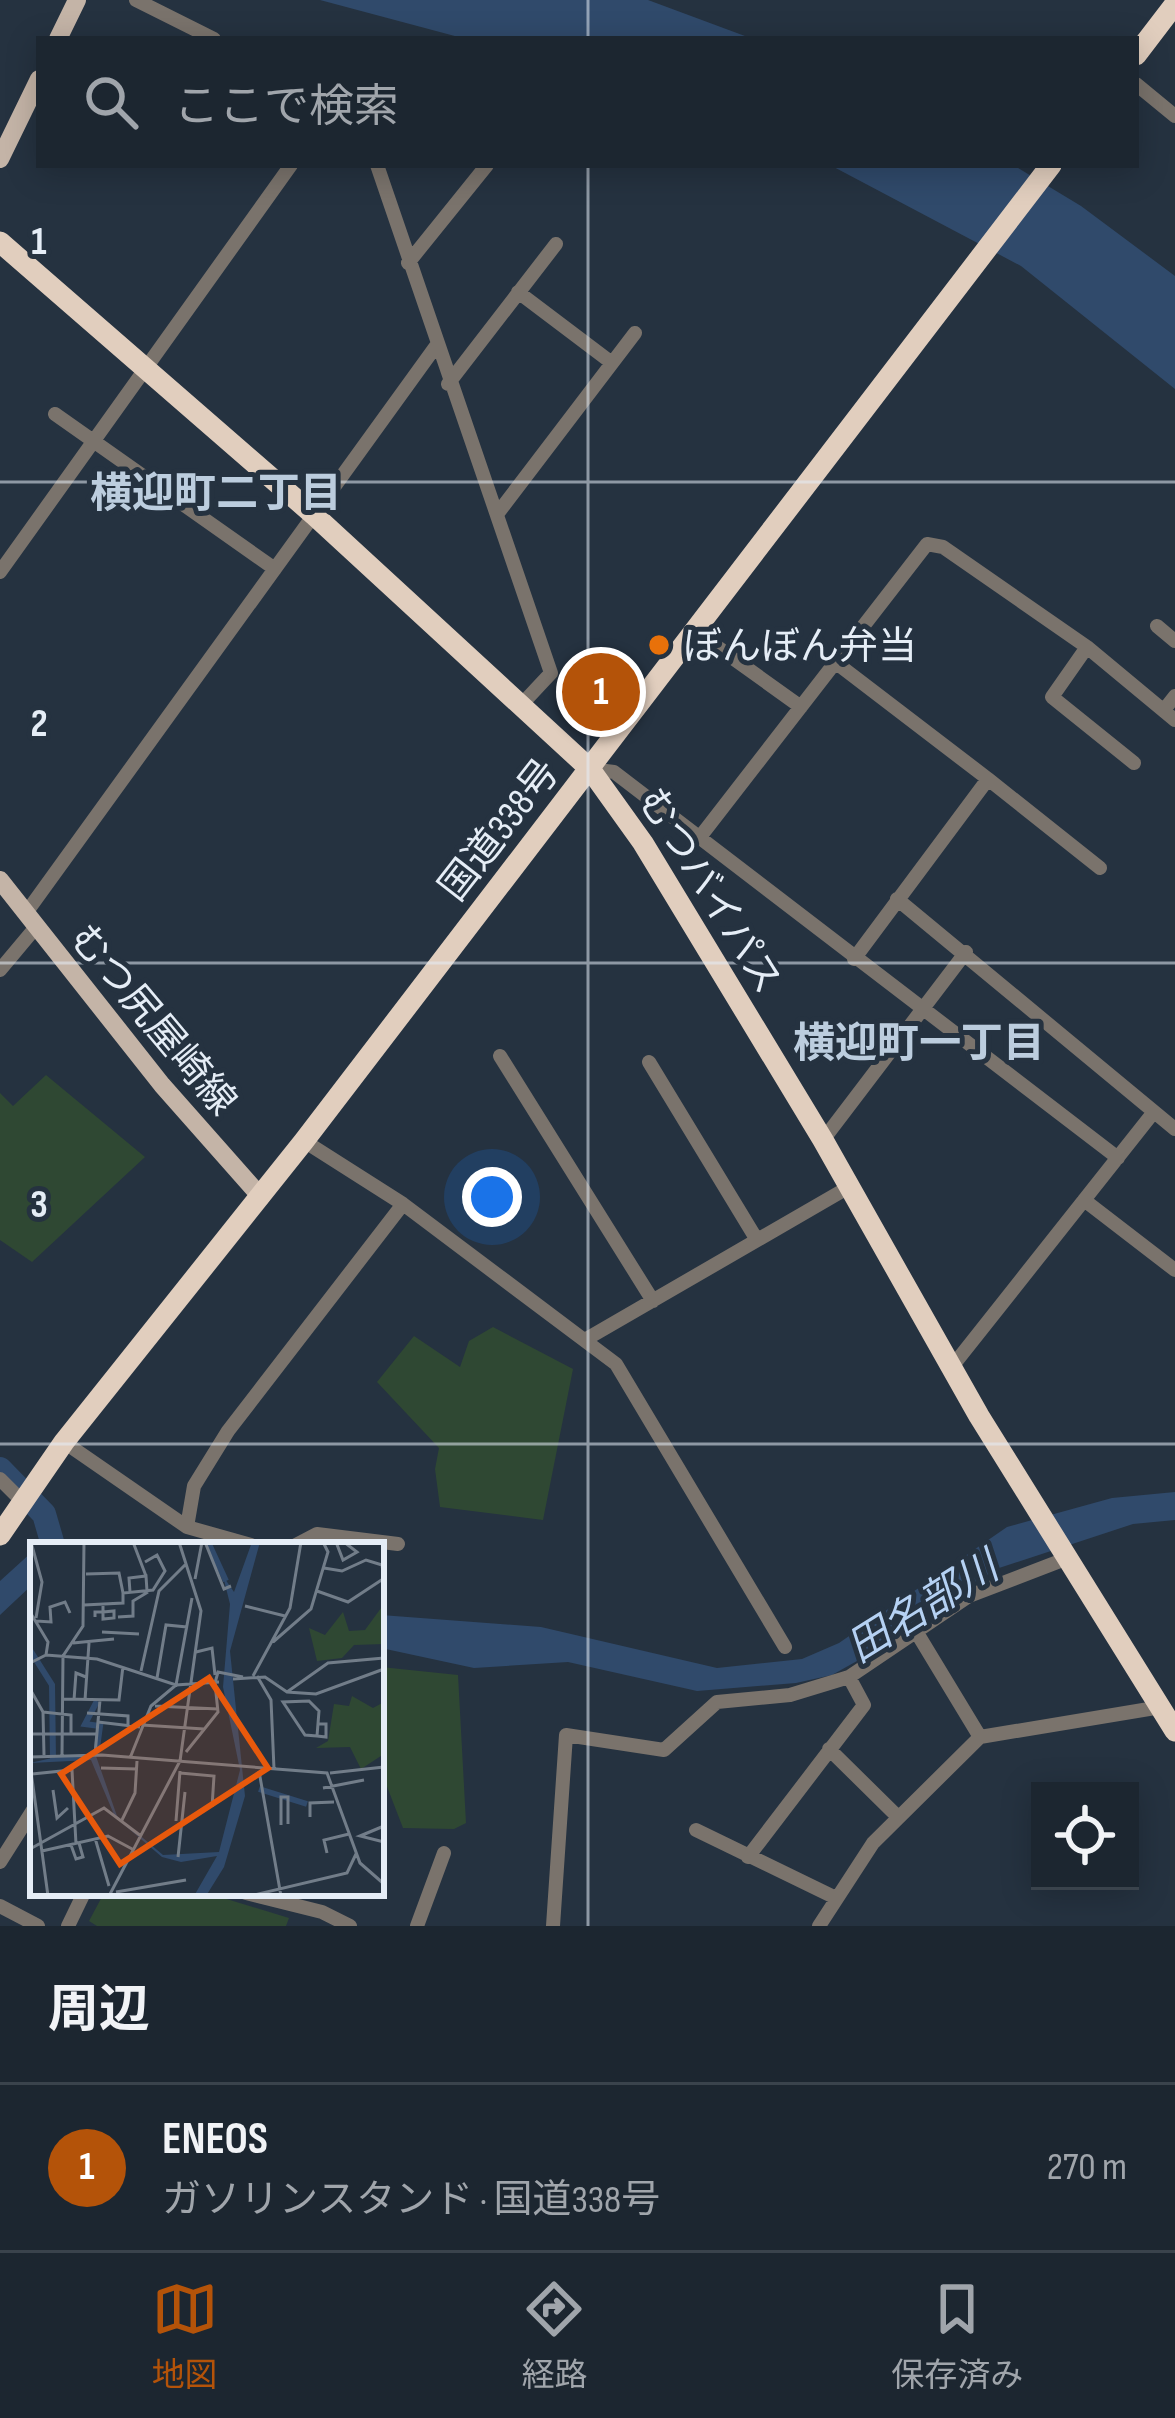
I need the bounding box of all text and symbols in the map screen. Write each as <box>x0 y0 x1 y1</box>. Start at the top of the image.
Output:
search box <box>36 36 1139 168</box>
icon: search <box>78 69 144 135</box>
text: ここで検索 <box>174 80 399 135</box>
text: 1 <box>31 219 47 266</box>
district label: 横迎町二丁目 <box>90 469 342 520</box>
place label: ぼんぼん弁当 <box>683 624 917 671</box>
marker: ぼんぼん弁当 <box>646 632 672 658</box>
pin: 1 <box>562 647 640 737</box>
text: 2 <box>30 701 48 748</box>
street label: 国道338号 <box>430 750 570 911</box>
street label: むつバイパス <box>627 780 791 1003</box>
street label: むつ尻屋崎線 <box>59 916 245 1125</box>
district label: 横迎町一丁目 <box>793 1019 1045 1070</box>
your location <box>462 1167 522 1227</box>
text: 3 <box>30 1182 48 1229</box>
water label: 田名部川 <box>839 1540 1011 1674</box>
inset map <box>30 1542 384 1896</box>
map controls <box>1031 1782 1139 1890</box>
button: locate <box>1031 1782 1139 1890</box>
text: 周辺 <box>48 1980 150 2041</box>
text: ENEOS <box>162 2112 268 2167</box>
text: 1 <box>79 2144 95 2191</box>
text: 270 m <box>1047 2144 1127 2191</box>
text: ガソリンスタンド · 国道338号 <box>162 2177 660 2224</box>
tab: 地図 <box>152 2276 218 2396</box>
tab: 経路 <box>521 2276 587 2396</box>
tab: 保存済み <box>891 2276 1023 2396</box>

